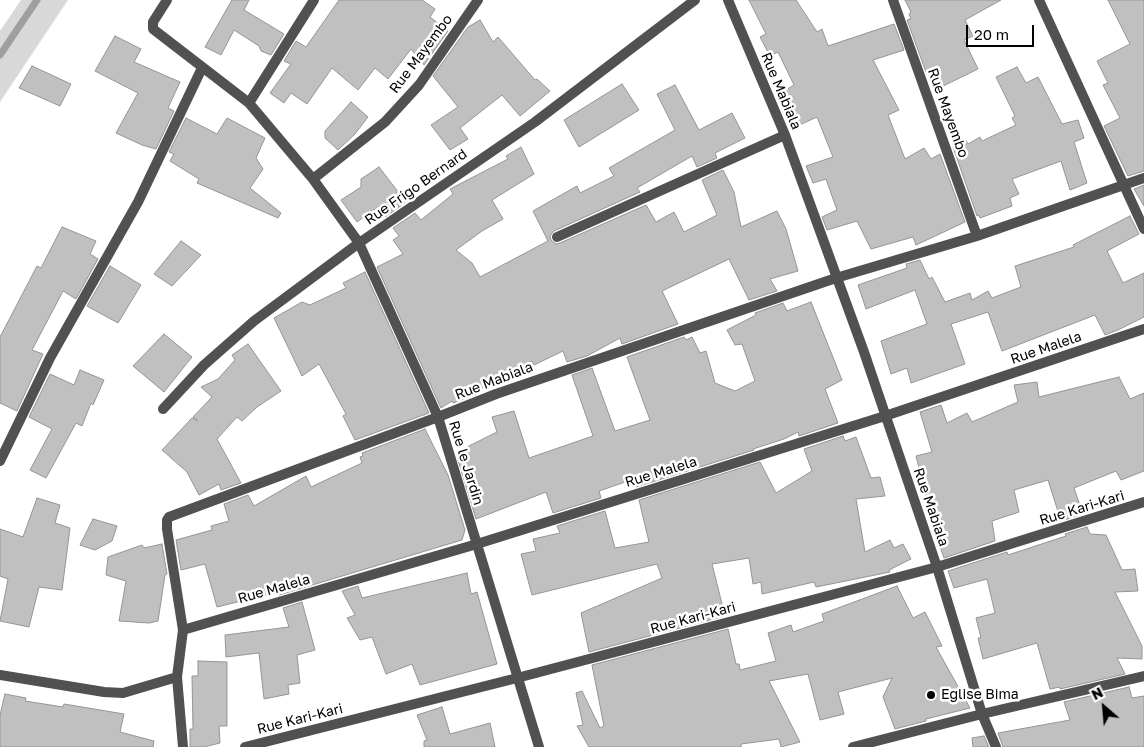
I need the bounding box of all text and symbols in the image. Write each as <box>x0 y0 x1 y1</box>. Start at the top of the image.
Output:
street label: Rue Mayembo <box>386 11 456 97</box>
scale bar <box>969 15 1036 47</box>
text: 20 m <box>974 25 1009 43</box>
street label: Rue Mabiala <box>757 50 805 132</box>
street label: Rue Mayembo <box>924 66 972 160</box>
street label: Rue Frigo Bernard <box>362 145 470 229</box>
street label: Rue Malela <box>1008 328 1084 368</box>
street label: Rue Mabiala <box>453 358 535 404</box>
street label: Rue le Jardin <box>445 419 487 507</box>
street label: Rue Malela <box>623 453 699 491</box>
street label: Rue Mabiala <box>910 466 952 548</box>
street label: Rue Kari-Kari <box>1037 487 1127 529</box>
street label: Rue Malela <box>236 571 312 607</box>
street label: Rue Kari-Kari <box>648 599 738 637</box>
north arrow <box>1079 682 1129 732</box>
text: N <box>1088 683 1106 703</box>
place label: Eglise Bima <box>941 687 1019 703</box>
marker: Eglise Bima <box>925 689 937 701</box>
street label: Rue Kari-Kari <box>255 700 345 738</box>

